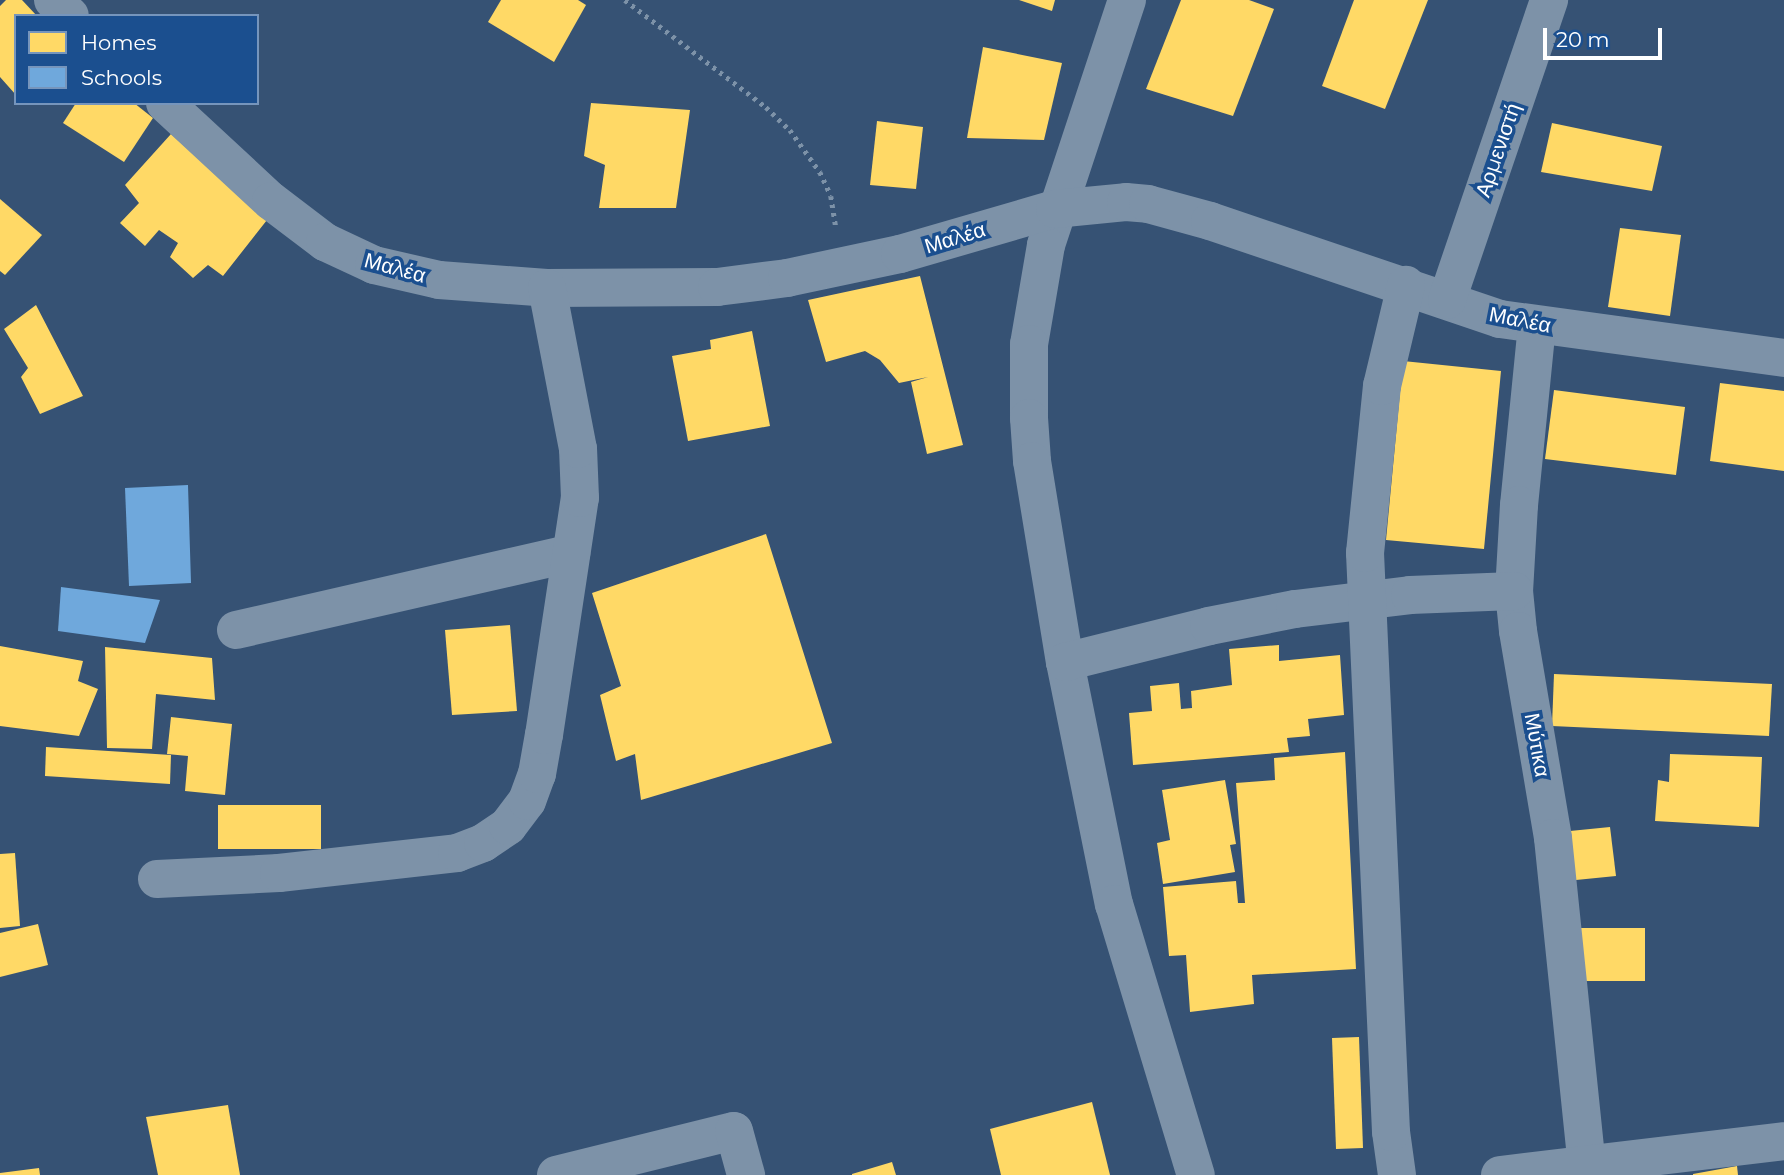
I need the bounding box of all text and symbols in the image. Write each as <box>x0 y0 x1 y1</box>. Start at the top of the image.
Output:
legend <box>14 14 259 105</box>
scale bar <box>1546 14 1665 58</box>
text: 20 m <box>1556 27 1610 52</box>
text: Homes <box>81 30 156 55</box>
text: Schools <box>81 65 162 90</box>
street label: Αρμενιστή <box>1470 100 1526 200</box>
street label: Μαλέα <box>921 217 989 259</box>
street label: Μαλέα <box>362 248 428 288</box>
street label: Μαλέα <box>1487 302 1553 338</box>
street label: Μύτικα <box>1519 711 1555 779</box>

